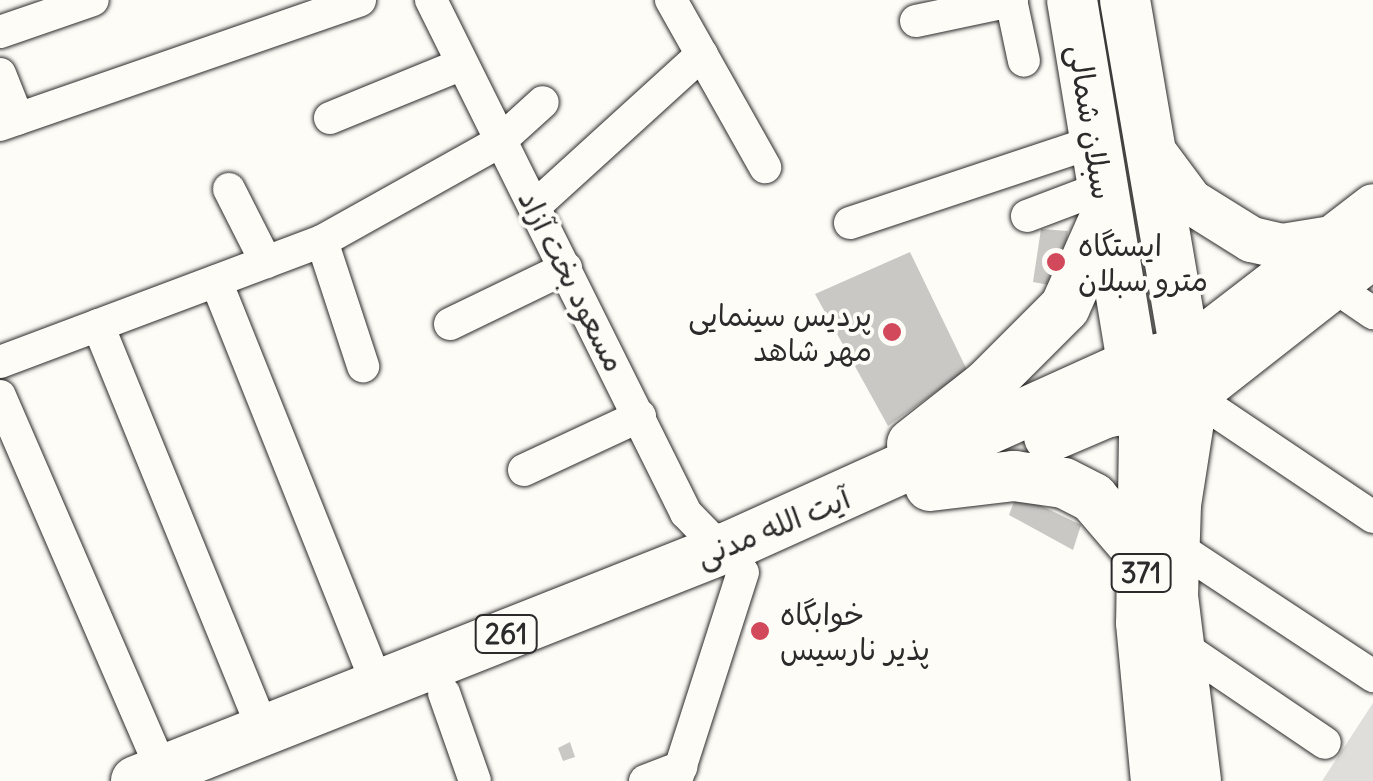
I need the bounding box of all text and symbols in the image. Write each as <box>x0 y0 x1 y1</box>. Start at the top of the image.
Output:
street label: سبلان شمالی <box>1061 42 1121 202</box>
street label: مسعود بخت آزاد <box>511 184 633 378</box>
place label: ایستگاه مترو سبلان <box>1078 227 1208 298</box>
marker: ایستگاه مترو سبلان <box>1043 249 1069 275</box>
place label: پردیس سینمایی مهر شاهد <box>688 297 872 368</box>
marker: پردیس سینمایی مهر شاهد <box>881 321 903 343</box>
street label: آیت الله مدنی <box>691 480 855 574</box>
road number: 371 <box>1108 550 1174 596</box>
place label: خوابگاه پذیر نارسیس <box>780 596 930 666</box>
road number: 261 <box>474 611 538 657</box>
marker: خوابگاه پذیر نارسیس <box>749 620 771 642</box>

